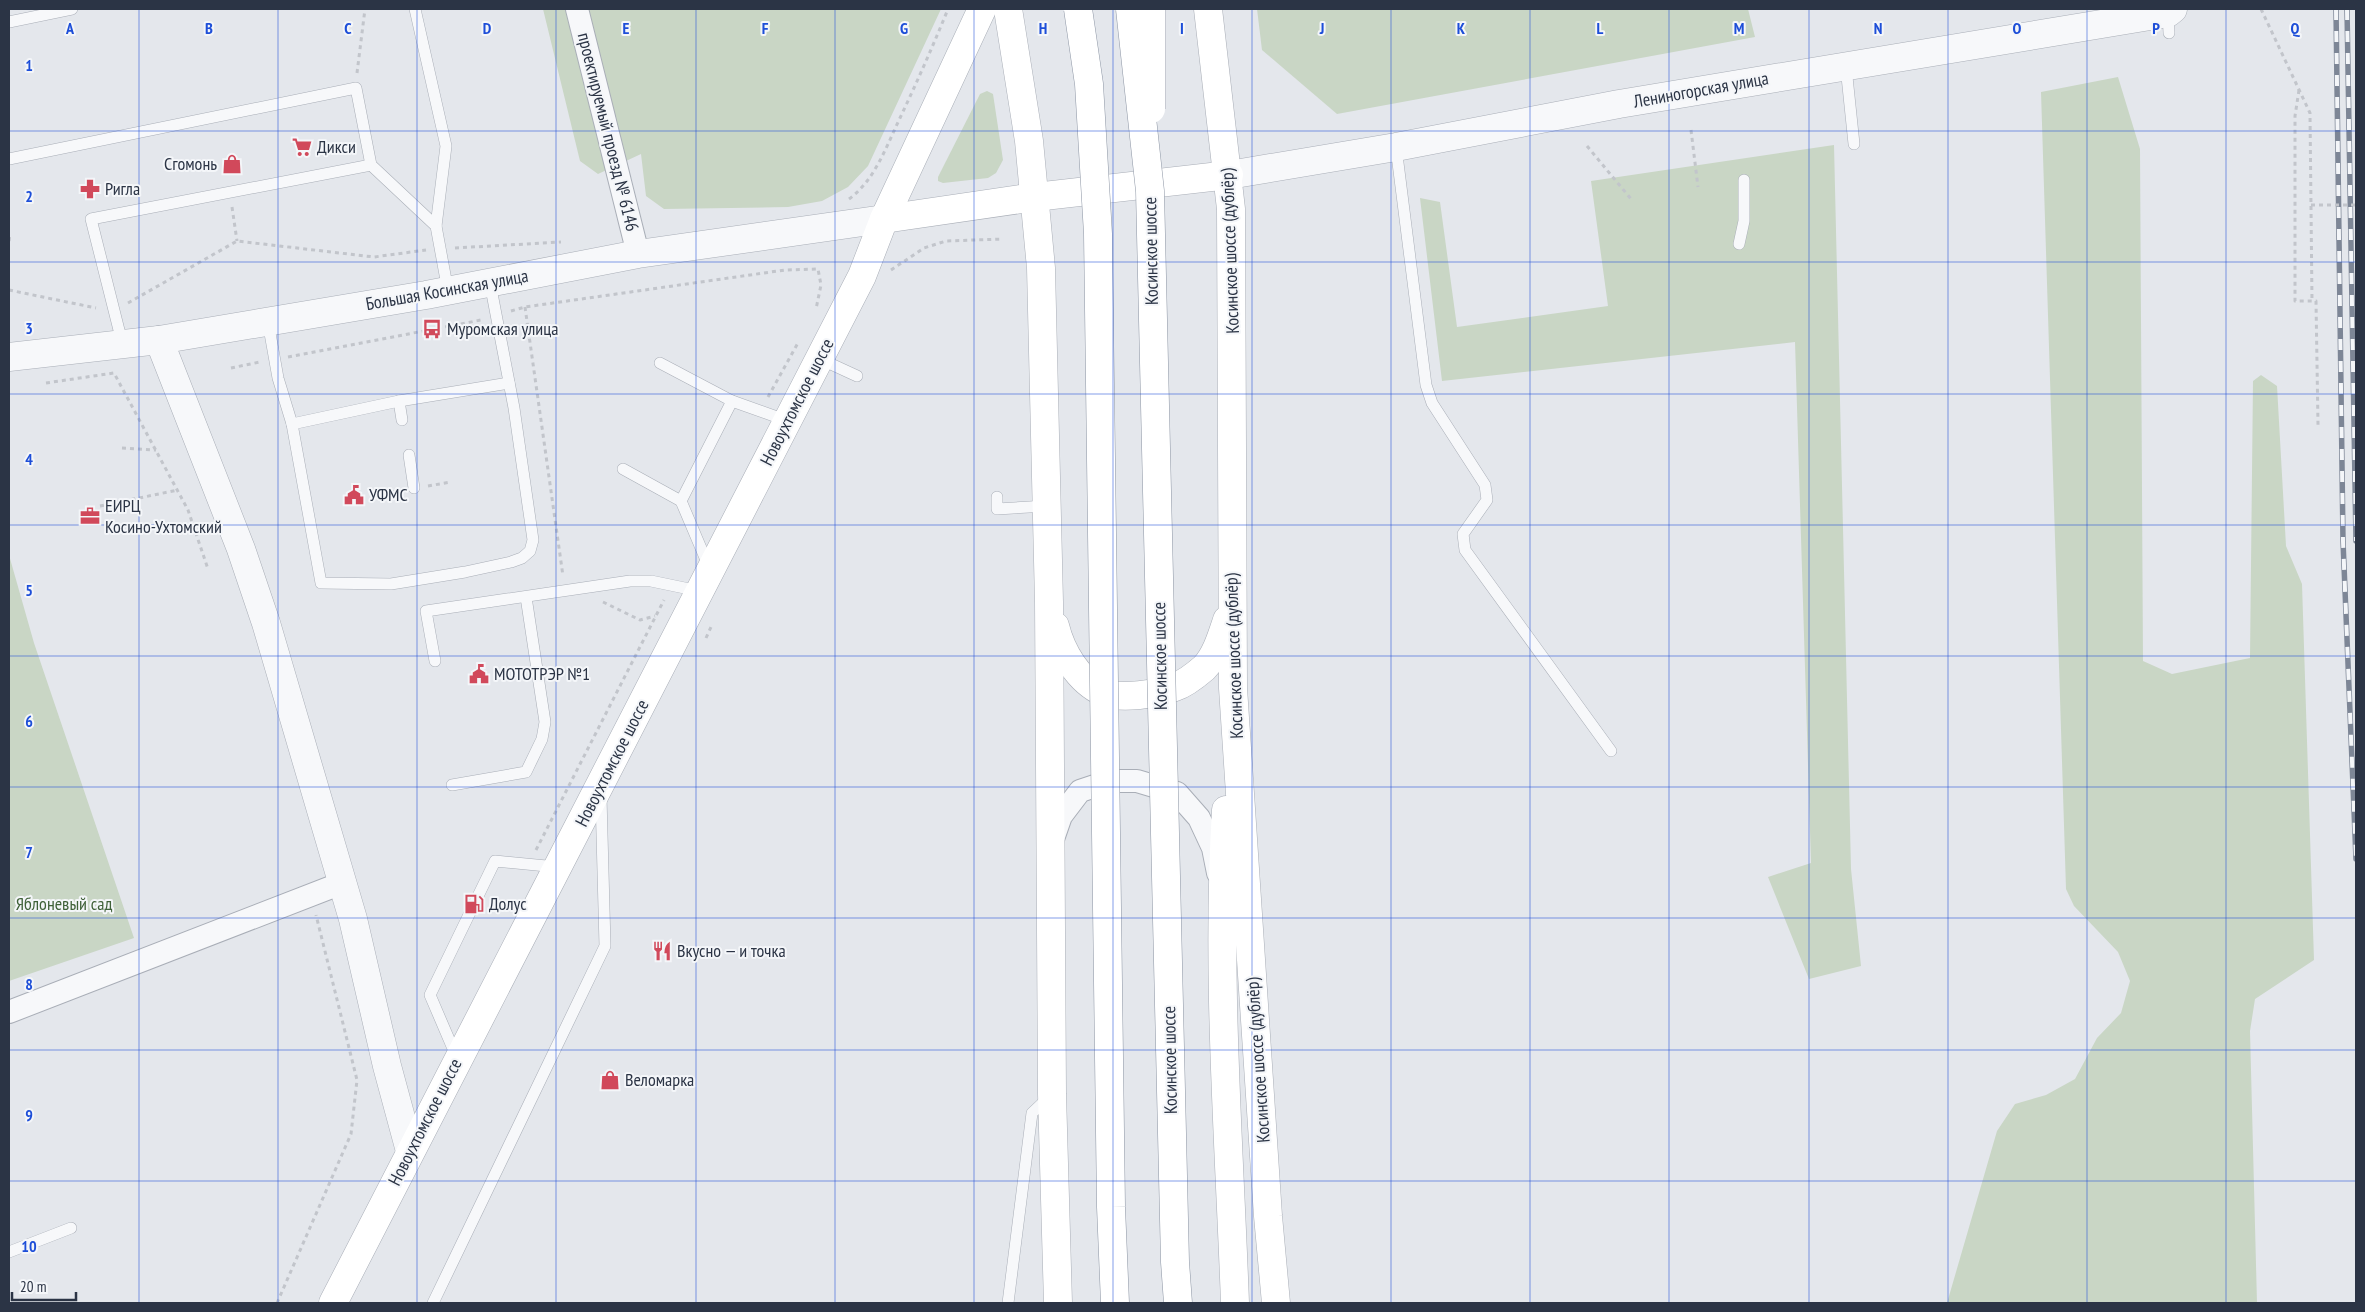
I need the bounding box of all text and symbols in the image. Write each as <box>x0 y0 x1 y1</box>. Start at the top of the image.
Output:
text: A <box>65 18 75 38</box>
text: B <box>205 18 213 38</box>
text: C <box>344 18 352 38</box>
text: D <box>483 18 492 38</box>
text: E <box>623 18 630 38</box>
text: F <box>762 18 769 38</box>
text: G <box>900 18 908 38</box>
text: H <box>1039 18 1047 38</box>
text: I <box>1180 18 1184 38</box>
text: J <box>1319 18 1324 38</box>
text: K <box>1457 18 1466 38</box>
text: L <box>1597 18 1604 38</box>
text: M <box>1734 18 1744 38</box>
text: N <box>1874 18 1882 38</box>
text: O <box>2013 18 2022 38</box>
text: P <box>2152 18 2160 38</box>
text: Q <box>2291 18 2301 38</box>
street label: проектируемый проезд № 6146 <box>573 30 644 234</box>
text: 1 <box>25 55 33 75</box>
street label: Лениногорская улица <box>1631 66 1770 113</box>
place label: Дикси <box>317 135 356 158</box>
supermarket icon: Дикси <box>291 136 313 158</box>
place label: Сгомонь <box>164 152 217 175</box>
shop icon: Сгомонь <box>221 153 243 175</box>
street label: Косинское шоссе (дублёр) <box>1215 167 1244 334</box>
place label: Ригла <box>105 177 140 200</box>
pharmacy icon: Ригла <box>79 178 101 200</box>
text: 2 <box>25 186 33 206</box>
street label: Косинское шоссе <box>1138 197 1163 305</box>
street label: Большая Косинская улица <box>364 264 530 315</box>
place label: Муромская улица <box>447 317 558 340</box>
text: 3 <box>25 318 33 338</box>
bus stop icon: Муромская улица <box>421 318 443 340</box>
street label: Новоухтомское шоссе <box>755 334 838 469</box>
text: 4 <box>25 449 33 469</box>
place label: УФМС <box>369 483 408 506</box>
public building icon: УФМС <box>343 484 365 506</box>
place label: ЕИРЦ Косино-Ухтомский <box>105 494 222 538</box>
office icon: ЕИРЦ Косино-Ухтомский <box>79 505 101 527</box>
street label: Косинское шоссе (дублёр) <box>1219 572 1248 739</box>
text: 5 <box>25 580 33 600</box>
street label: Косинское шоссе <box>1147 602 1172 710</box>
place label: МОТОТРЭР №1 <box>494 662 590 685</box>
public building icon: МОТОТРЭР №1 <box>468 663 490 685</box>
street label: Новоухтомское шоссе <box>570 695 653 830</box>
text: 6 <box>25 711 33 731</box>
text: 7 <box>25 842 33 862</box>
park label: Яблоневый сад <box>16 892 112 915</box>
place label: Долус <box>489 892 527 915</box>
fuel station icon: Долус <box>463 893 485 915</box>
place label: Вкусно — и точка <box>677 939 786 962</box>
restaurant icon: Вкусно — и точка <box>651 940 673 962</box>
text: 8 <box>25 974 33 994</box>
street label: Косинское шоссе (дублёр) <box>1240 976 1275 1143</box>
street label: Косинское шоссе <box>1157 1006 1182 1114</box>
street label: Новоухтомское шоссе <box>383 1054 466 1189</box>
place label: Веломарка <box>625 1068 694 1091</box>
shop icon: Веломарка <box>599 1069 621 1091</box>
text: 9 <box>25 1105 33 1125</box>
text: 10 <box>21 1236 37 1256</box>
scale bar <box>12 1270 76 1302</box>
text: 20 m <box>20 1277 46 1296</box>

